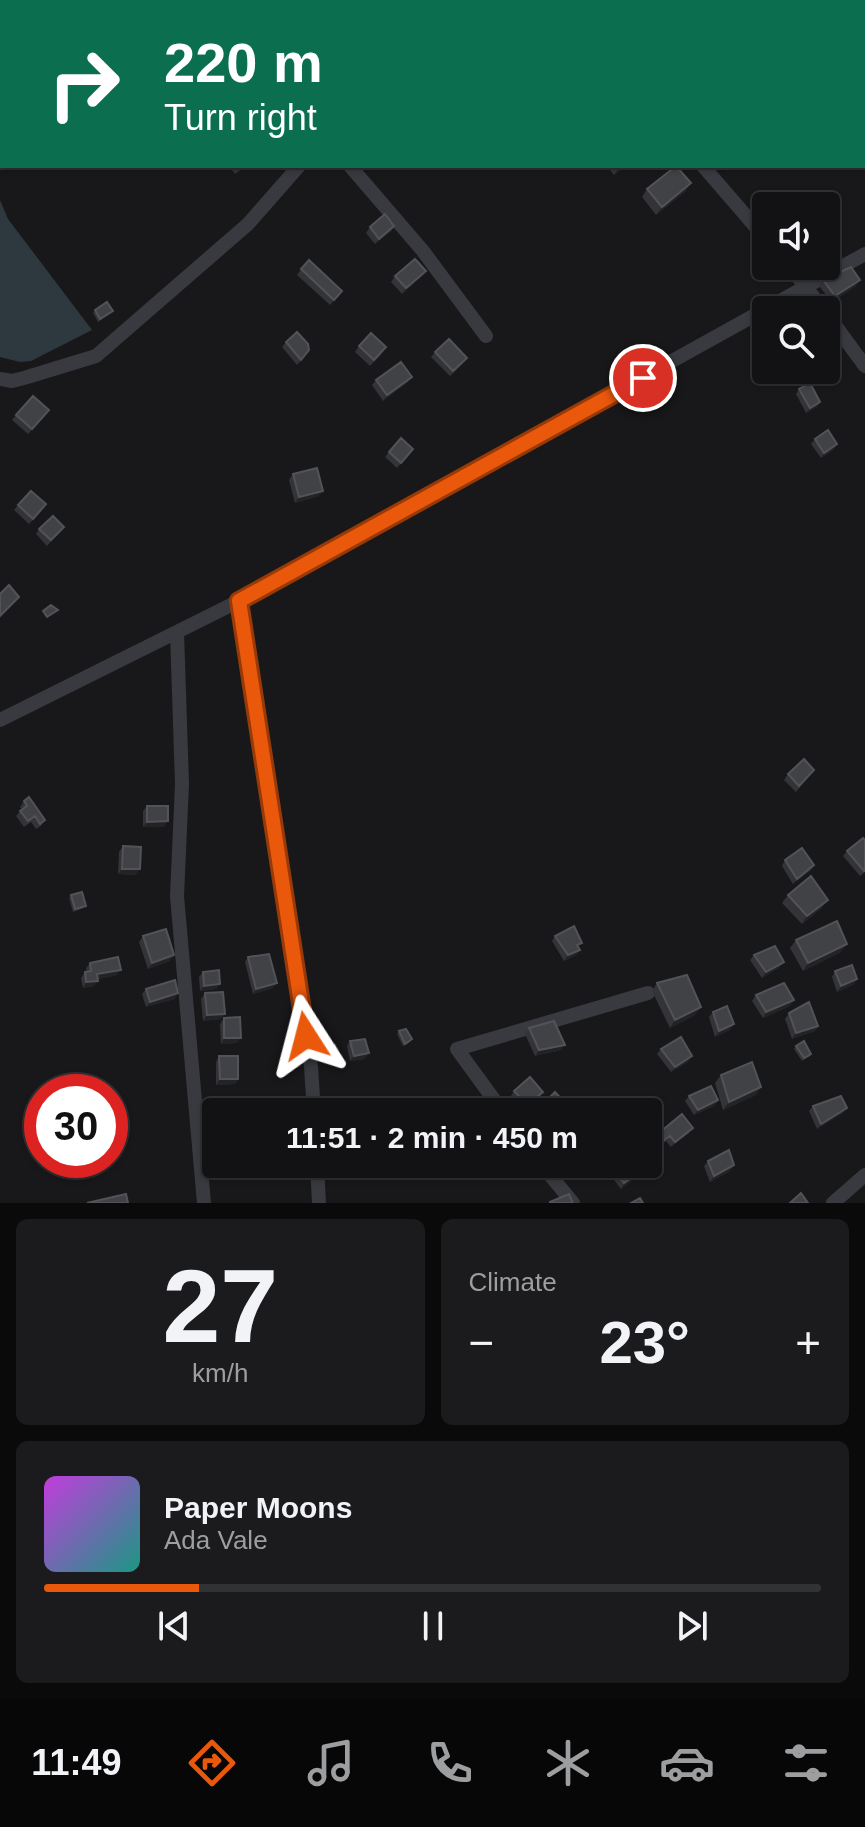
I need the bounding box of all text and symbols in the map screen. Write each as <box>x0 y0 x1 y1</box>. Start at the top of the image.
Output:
text: 220 m <box>164 31 323 94</box>
icon: right <box>32 32 136 136</box>
text: Turn right <box>164 97 317 138</box>
map controls <box>752 192 840 384</box>
button: sound <box>752 192 840 280</box>
button: search <box>752 296 840 384</box>
pin <box>609 344 677 412</box>
icon: arrive <box>621 356 665 400</box>
position arrow <box>264 994 348 1078</box>
speed limit sign: 30 <box>24 1074 128 1178</box>
text: 11:51 · 2 min · 450 m <box>286 1121 578 1154</box>
text: 27 <box>162 1248 278 1364</box>
text: Climate <box>469 1267 557 1297</box>
text: 23° <box>599 1309 690 1376</box>
text: − <box>469 1318 494 1367</box>
text: + <box>795 1318 821 1367</box>
text: km/h <box>192 1358 248 1388</box>
text: Paper Moons <box>164 1491 352 1524</box>
text: Ada Vale <box>164 1525 268 1555</box>
icon: previous <box>152 1604 196 1648</box>
icon: pause <box>411 1604 455 1648</box>
icon: next <box>670 1604 714 1648</box>
icon: directions <box>184 1735 240 1791</box>
icon: music <box>303 1735 359 1791</box>
icon: phone <box>422 1735 478 1791</box>
icon: climate <box>540 1735 596 1791</box>
icon: car <box>659 1735 715 1791</box>
icon: filters <box>778 1735 834 1791</box>
text: 11:49 <box>31 1742 121 1783</box>

